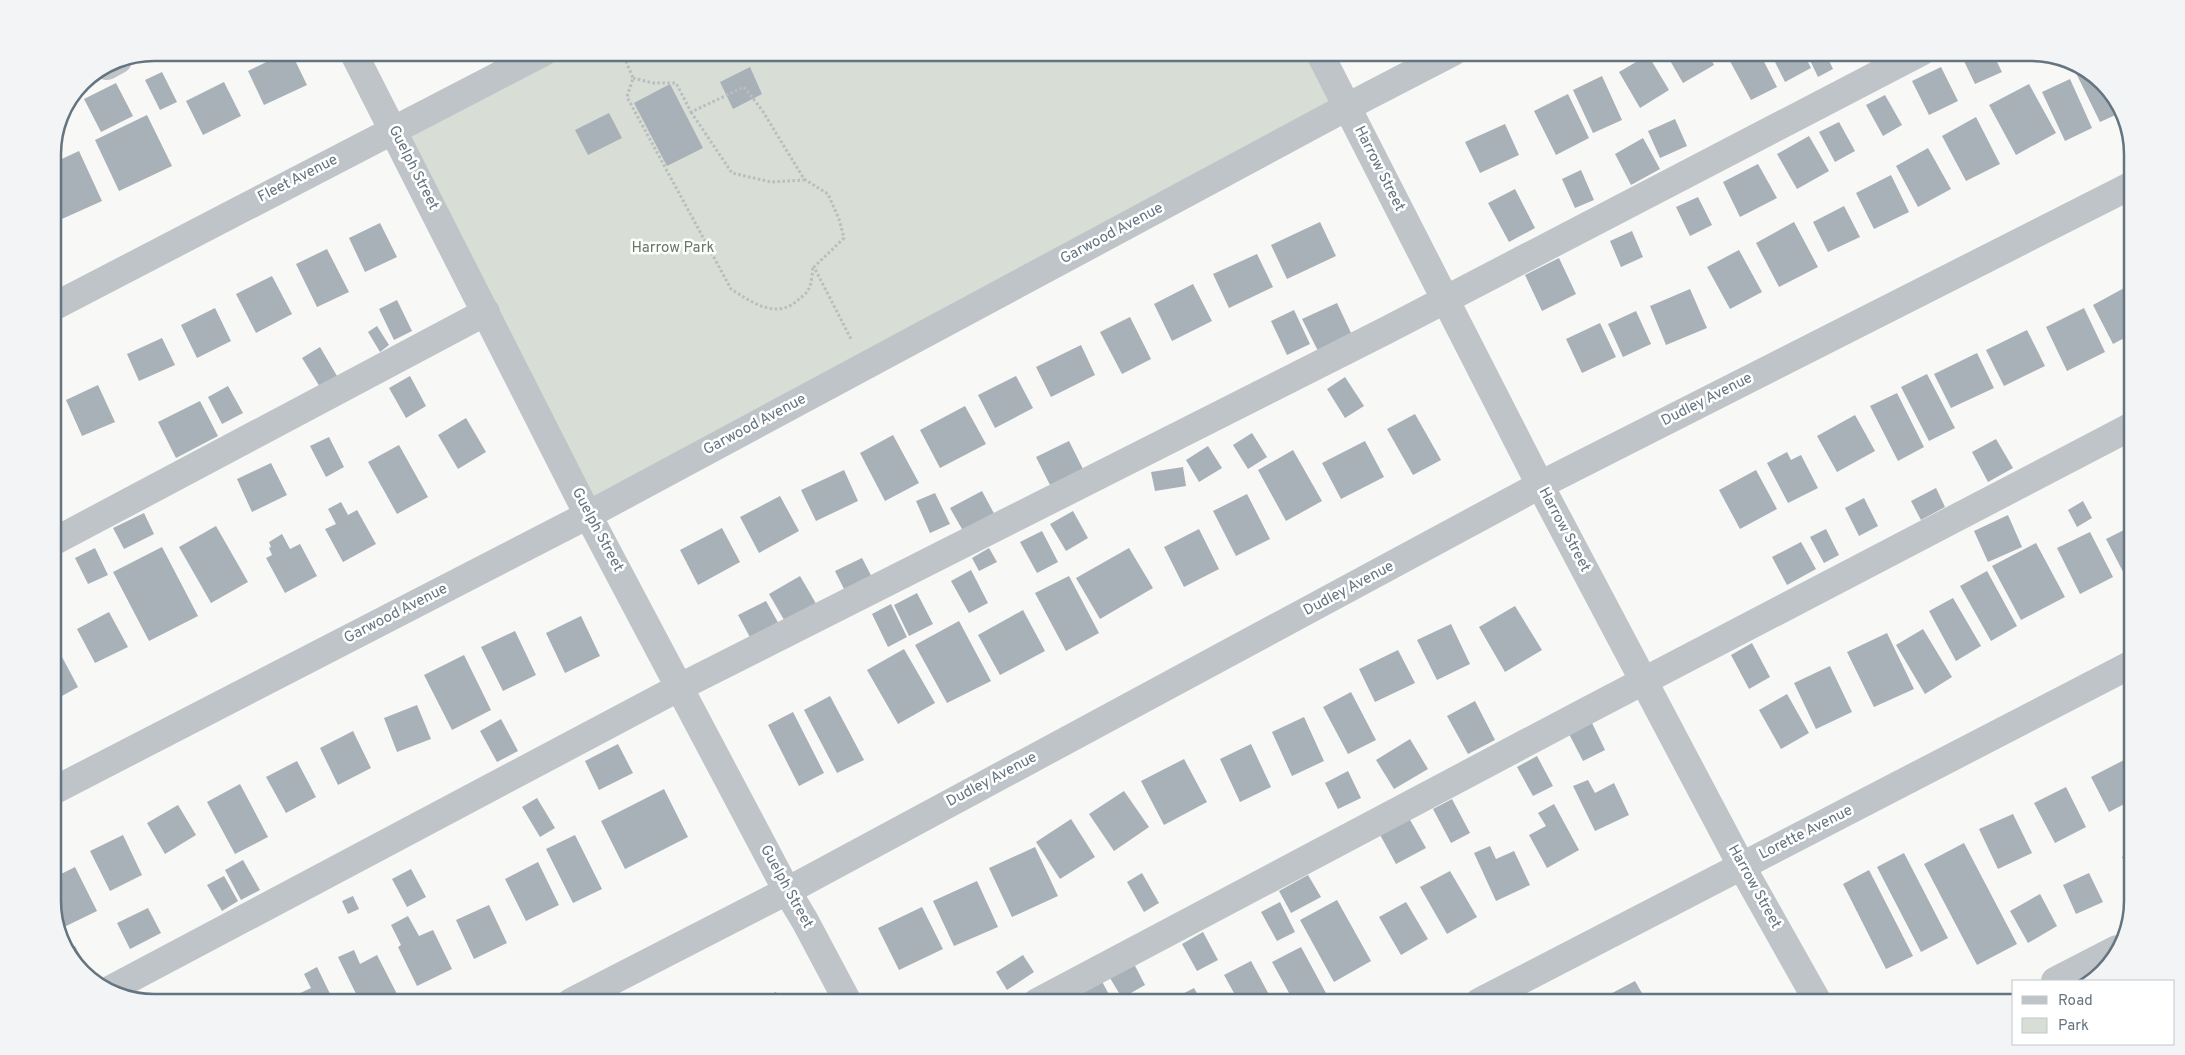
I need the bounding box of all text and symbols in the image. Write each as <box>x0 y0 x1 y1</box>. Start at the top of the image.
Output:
street label: Guelph Street <box>384 123 442 213</box>
street label: Harrow Street <box>1349 123 1409 215</box>
street label: Fleet Avenue <box>255 151 341 207</box>
street label: Garwood Avenue <box>1057 199 1167 269</box>
park label: Harrow Park <box>632 239 714 258</box>
street label: Dudley Avenue <box>1658 369 1756 431</box>
street label: Garwood Avenue <box>700 390 810 460</box>
street label: Harrow Street <box>1534 484 1594 576</box>
street label: Guelph Street <box>567 485 627 575</box>
street label: Dudley Avenue <box>1301 557 1397 621</box>
street label: Garwood Avenue <box>341 580 451 648</box>
street label: Dudley Avenue <box>944 748 1040 812</box>
street label: Lorette Avenue <box>1756 801 1856 865</box>
street label: Guelph Street <box>755 842 817 932</box>
street label: Harrow Street <box>1723 842 1785 932</box>
legend <box>2012 980 2175 1045</box>
text: Road <box>2058 992 2093 1011</box>
text: Park <box>2058 1017 2089 1036</box>

